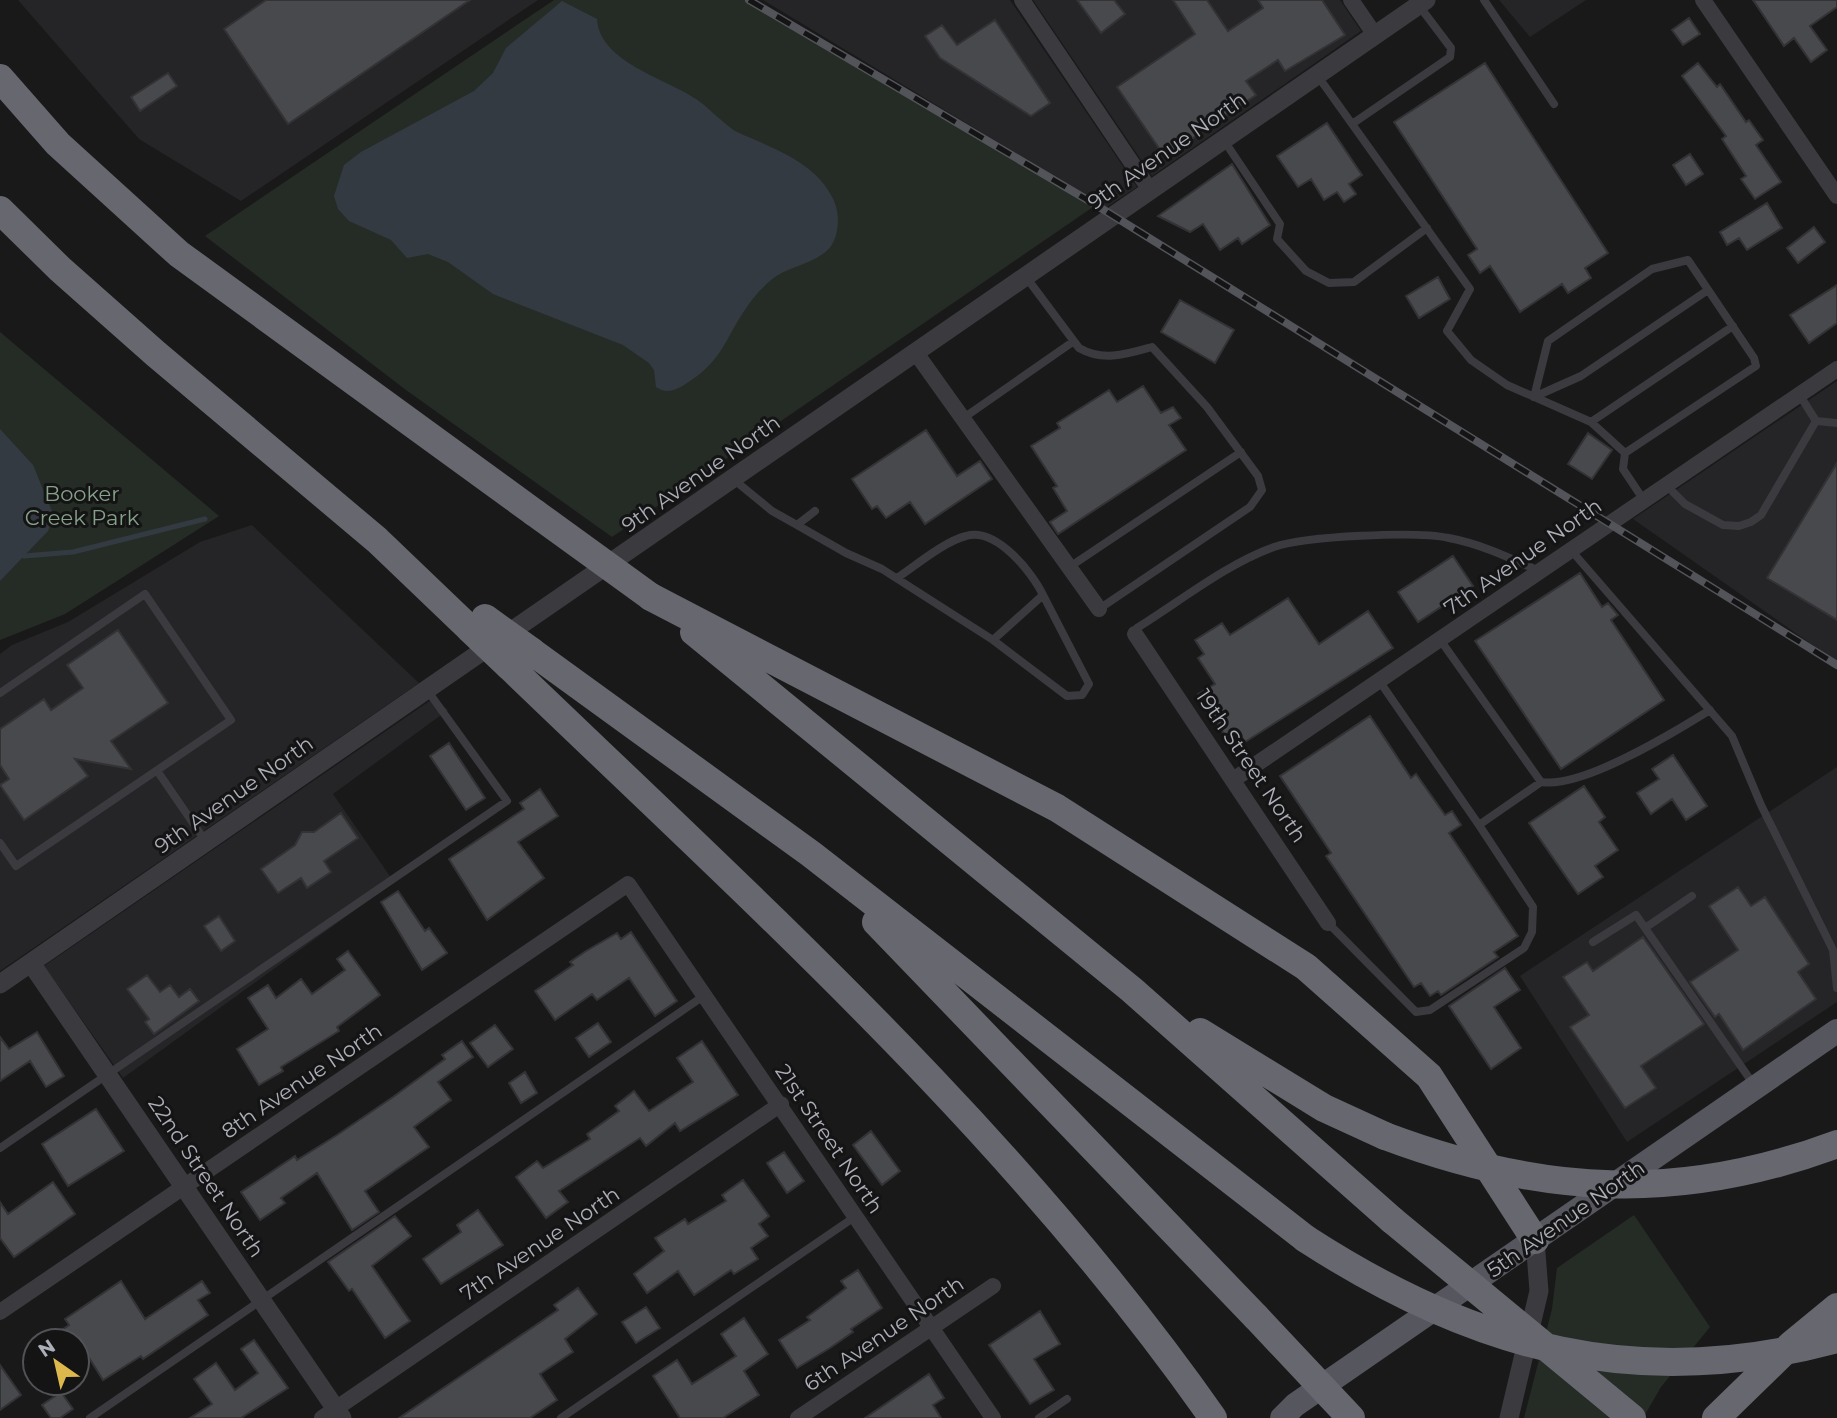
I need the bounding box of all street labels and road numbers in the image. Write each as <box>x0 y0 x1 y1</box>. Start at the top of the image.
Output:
street label: 9th Avenue North <box>1083 87 1251 215</box>
street label: 9th Avenue North <box>617 410 785 538</box>
street label: 7th Avenue North <box>1439 493 1606 620</box>
street label: 19th Street North <box>1191 684 1312 847</box>
street label: 9th Avenue North <box>150 731 318 859</box>
street label: 8th Avenue North <box>217 1018 387 1144</box>
street label: 21st Street North <box>770 1059 889 1218</box>
street label: 22nd Street North <box>143 1092 269 1262</box>
street label: 5th Avenue North <box>1482 1155 1649 1282</box>
street label: 7th Avenue North <box>455 1181 624 1306</box>
street label: 6th Avenue North <box>799 1271 968 1396</box>

